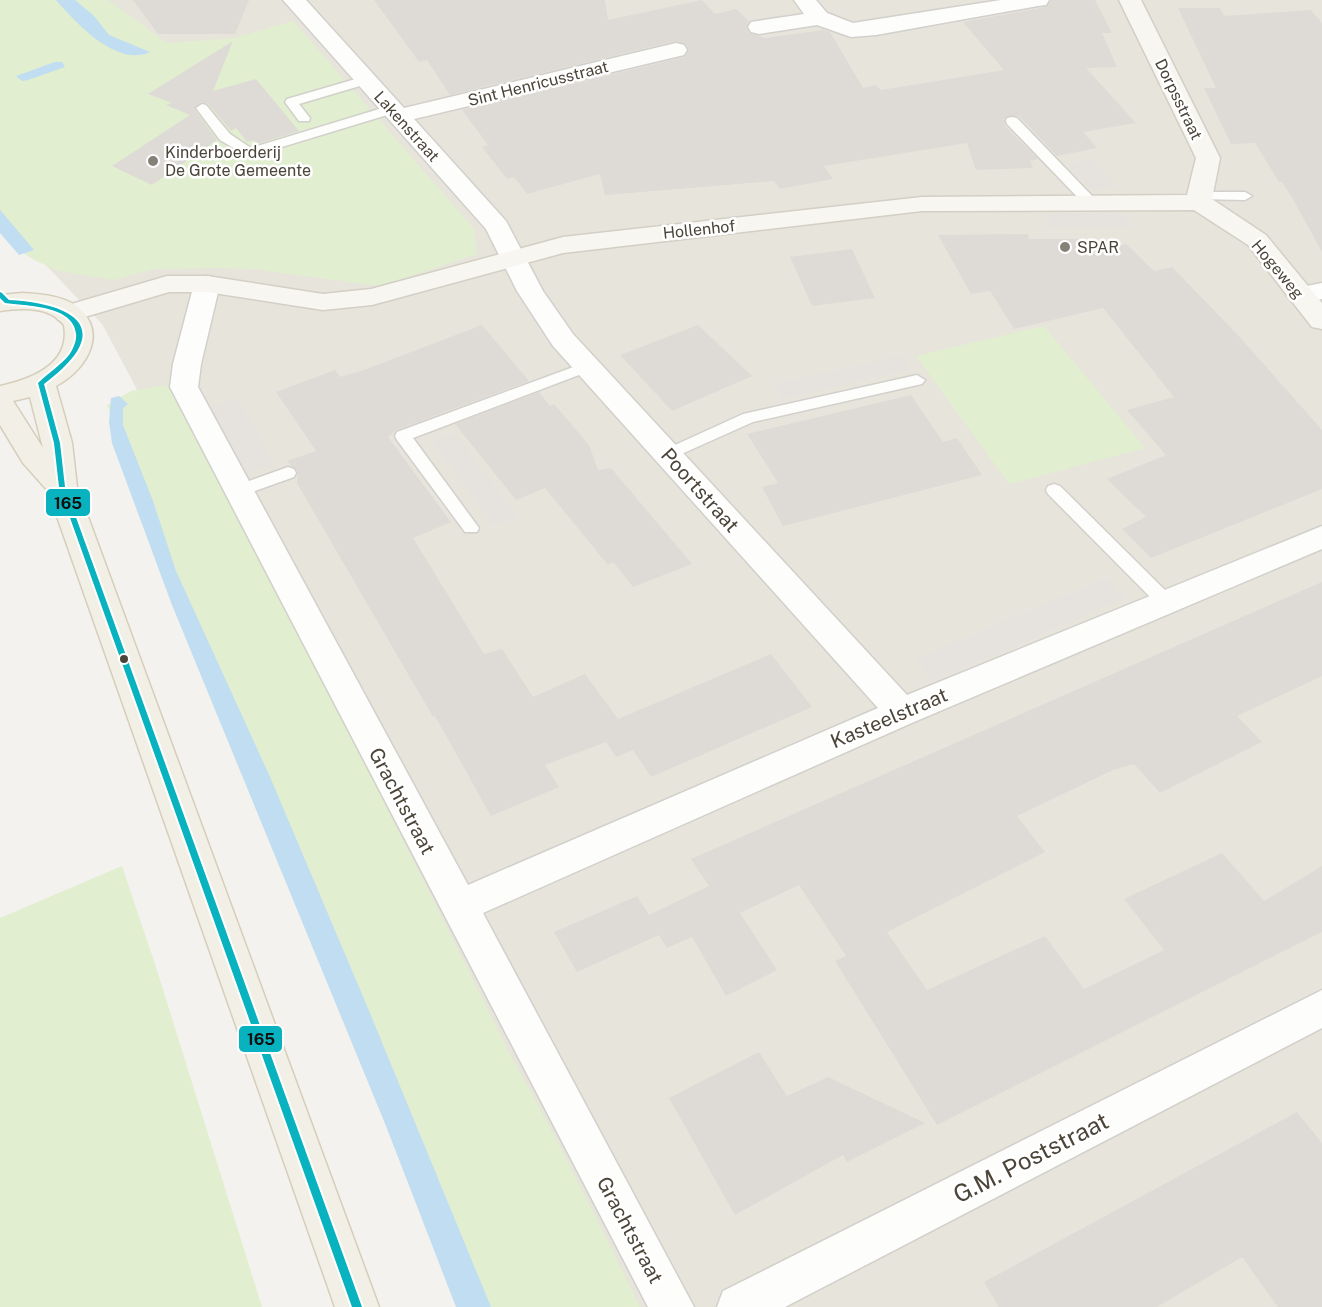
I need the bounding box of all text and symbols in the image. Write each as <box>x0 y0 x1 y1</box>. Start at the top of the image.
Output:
street label: Dorpsstraat <box>1151 56 1206 143</box>
street label: Sint Henricusstraat <box>466 57 610 110</box>
street label: Lakenstraat <box>370 87 443 166</box>
place label: Kinderboerderij De Grote Gemeente <box>165 143 311 180</box>
marker: Kinderboerderij De Grote Gemeente <box>146 154 160 168</box>
street label: Hollenhof <box>662 216 736 243</box>
street label: Hogeweg <box>1247 236 1308 303</box>
place label: SPAR <box>1077 238 1119 257</box>
marker: SPAR <box>1058 240 1072 254</box>
street label: Poortstraat <box>656 443 744 537</box>
line badge: 165 <box>45 488 91 517</box>
text: 165 <box>54 494 82 513</box>
unlabelled marker <box>118 653 130 665</box>
street label: Kasteelstraat <box>827 683 951 753</box>
street label: Grachtstraat <box>364 744 440 858</box>
line badge: 165 <box>238 1025 283 1053</box>
text: 165 <box>247 1030 275 1049</box>
street label: G.M. Poststraat <box>948 1106 1113 1208</box>
street label: Grachtstraat <box>592 1173 668 1287</box>

